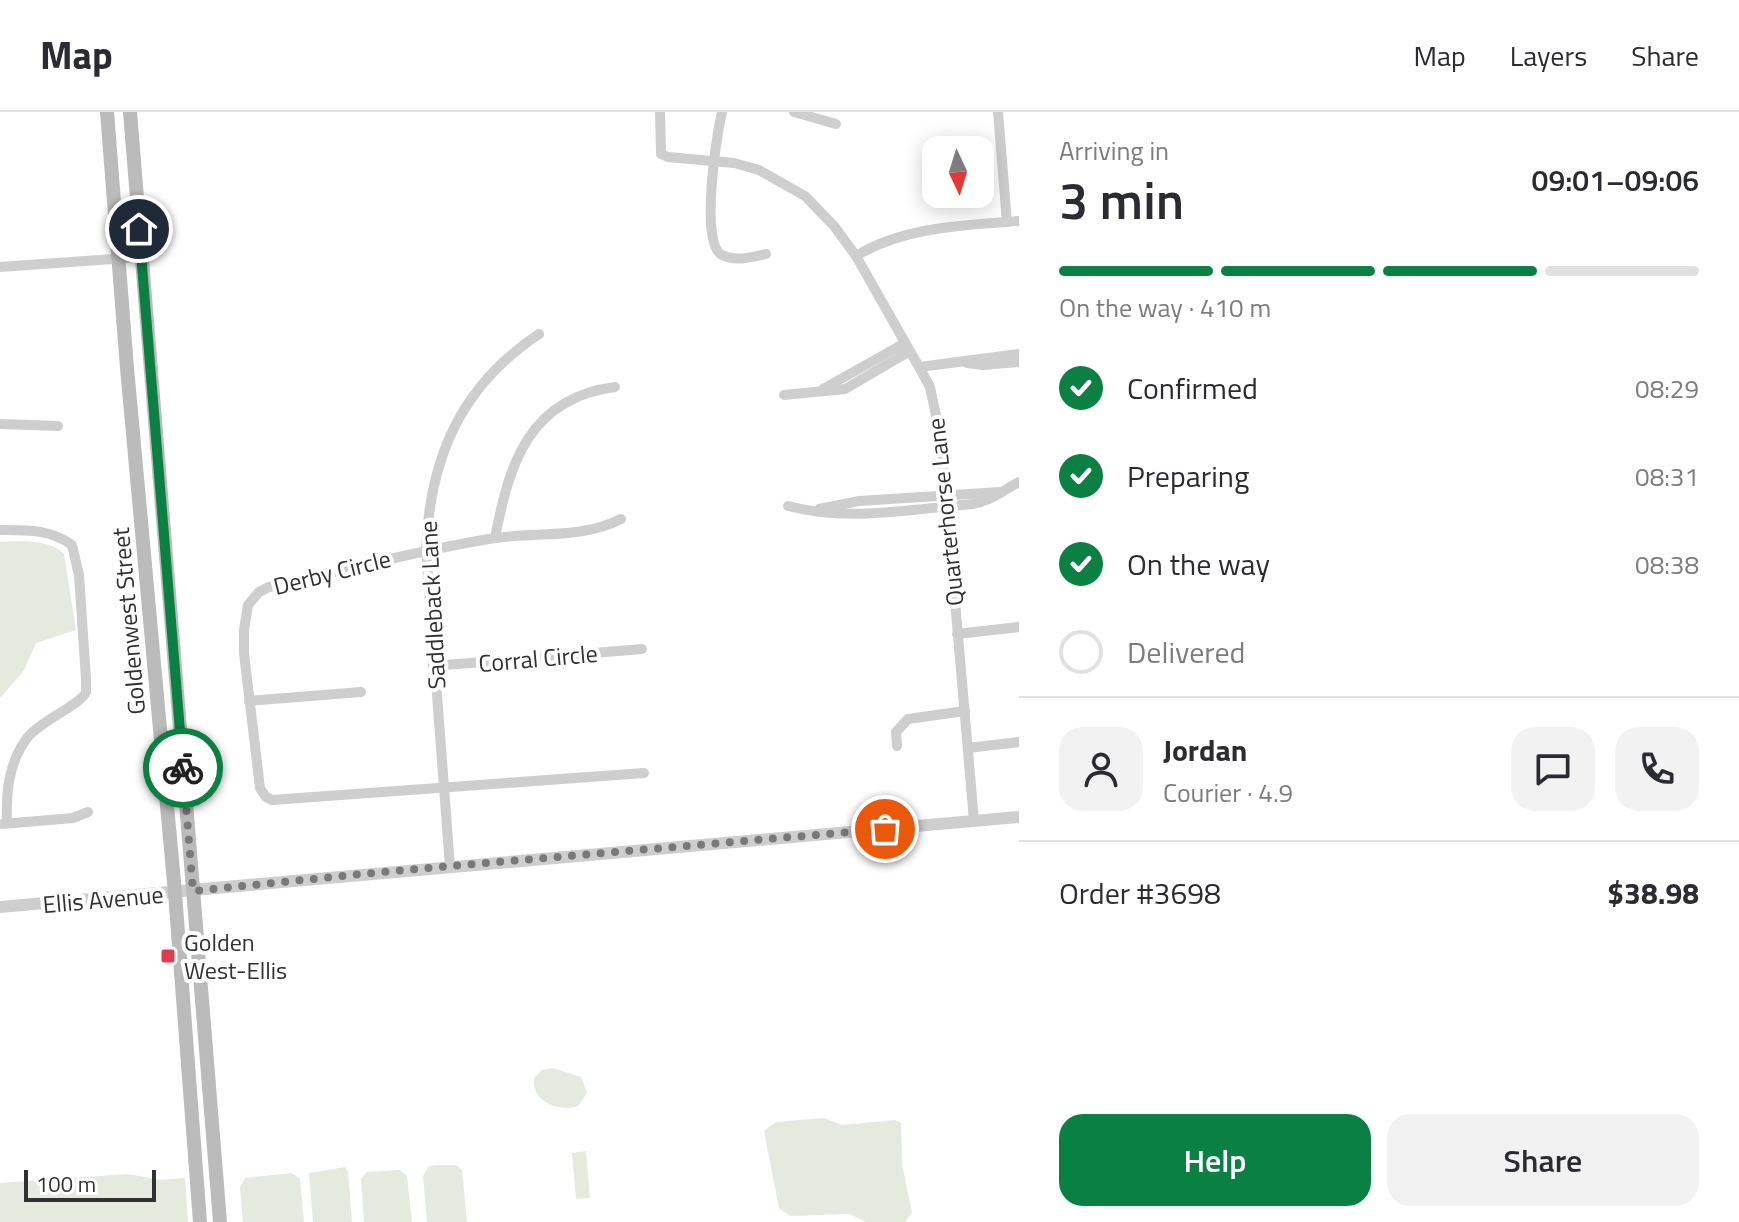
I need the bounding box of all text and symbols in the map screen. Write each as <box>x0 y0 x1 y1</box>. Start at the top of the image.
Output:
text: Map <box>40 26 113 84</box>
text: Map <box>1413 34 1466 77</box>
text: Layers <box>1510 34 1587 77</box>
text: Share <box>1631 34 1699 77</box>
text: Arriving in <box>1059 131 1169 170</box>
north arrow <box>922 136 994 208</box>
map controls <box>922 136 994 208</box>
text: 09:01–09:06 <box>1532 157 1699 203</box>
text: 3 min <box>1059 160 1184 239</box>
pin <box>105 195 173 263</box>
icon: home <box>117 207 161 251</box>
text: On the way · 410 m <box>1059 288 1271 327</box>
text: Confirmed <box>1127 365 1258 411</box>
icon: check <box>1059 366 1103 410</box>
text: 08:29 <box>1635 369 1699 408</box>
street label: Quarterhorse Lane <box>917 416 973 608</box>
text: Preparing <box>1127 453 1249 499</box>
icon: check <box>1059 454 1103 498</box>
text: 08:31 <box>1635 457 1699 496</box>
street label: Saddleback Lane <box>410 520 454 690</box>
street label: Goldenwest Street <box>102 525 154 716</box>
street label: Derby Circle <box>270 540 394 604</box>
text: On the way <box>1127 541 1270 587</box>
icon: check <box>1059 542 1103 586</box>
text: 08:38 <box>1635 545 1699 584</box>
text: Delivered <box>1127 629 1245 675</box>
street label: Corral Circle <box>477 635 599 681</box>
button: person <box>1059 727 1143 811</box>
text: Jordan <box>1163 727 1247 773</box>
button: chat <box>1511 727 1595 811</box>
button: phone <box>1615 727 1699 811</box>
courier <box>143 728 223 808</box>
icon: bike <box>161 746 205 790</box>
text: Courier · 4.9 <box>1163 773 1293 812</box>
pin <box>851 795 919 863</box>
icon: bag <box>863 807 907 851</box>
text: Order #3698 <box>1059 870 1221 916</box>
text: $38.98 <box>1607 870 1699 916</box>
street label: Ellis Avenue <box>41 876 165 922</box>
place label: Golden West-Ellis <box>184 924 287 988</box>
marker: Golden West-Ellis <box>159 947 177 965</box>
button: Help <box>1059 1114 1371 1206</box>
button: Share <box>1387 1114 1699 1206</box>
scale bar <box>24 1166 156 1202</box>
text: 100 m <box>36 1167 96 1201</box>

